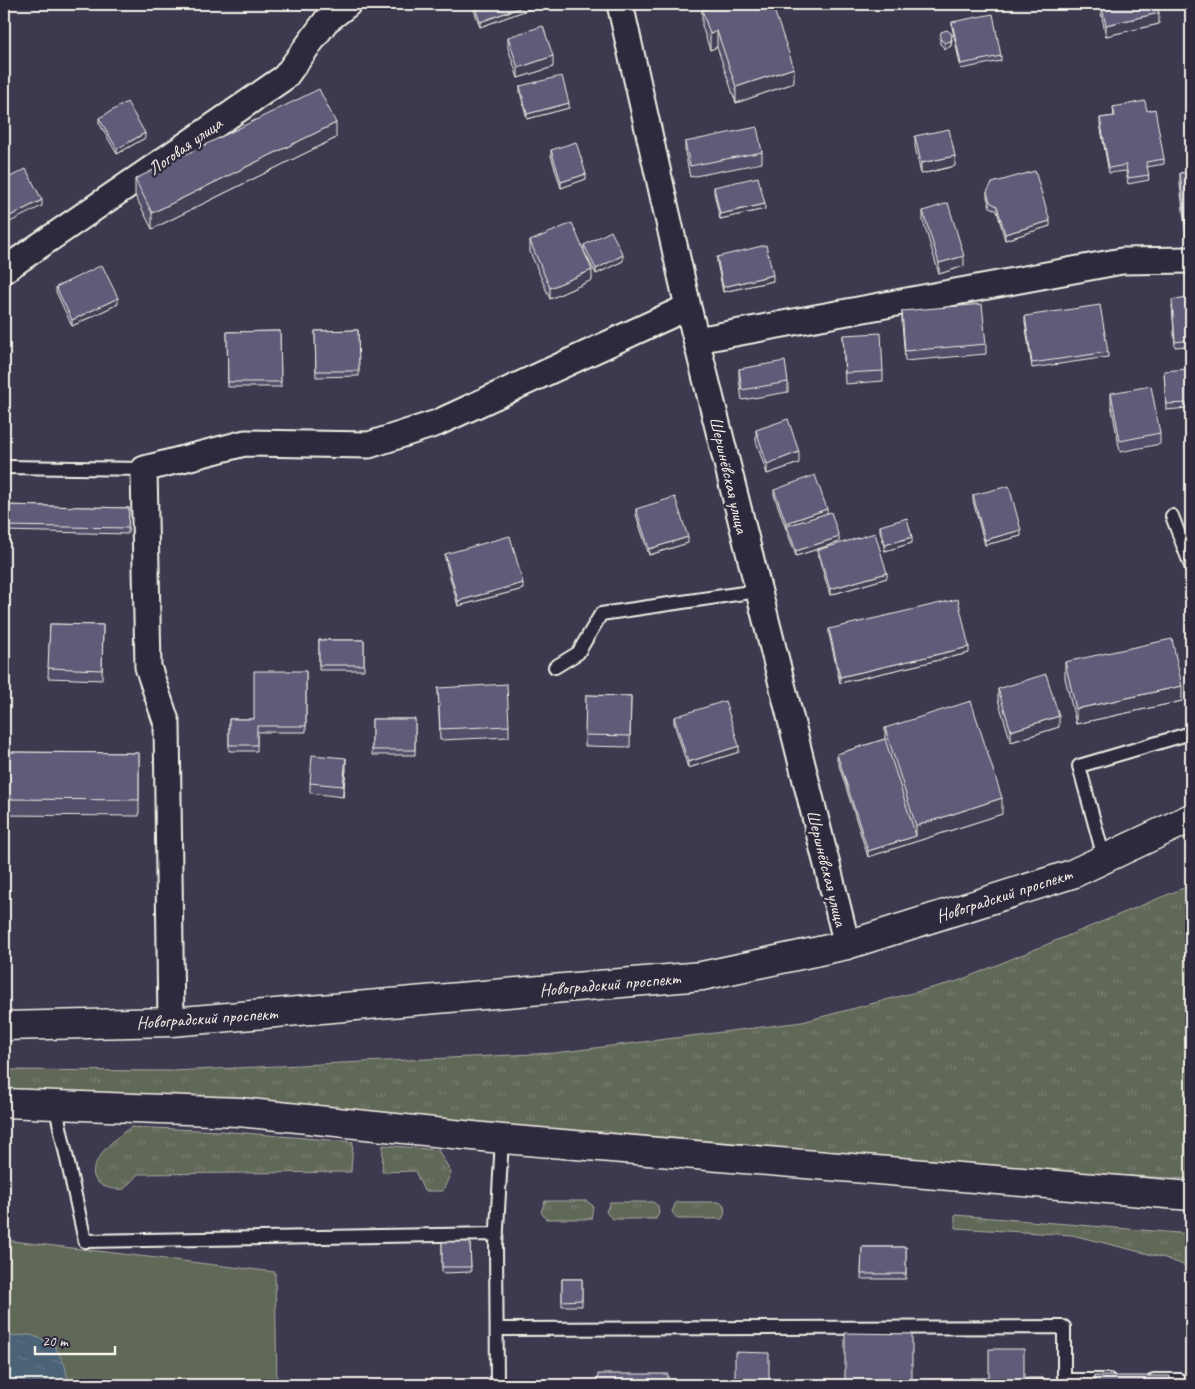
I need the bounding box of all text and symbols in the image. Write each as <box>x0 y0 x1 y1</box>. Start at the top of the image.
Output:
street label: Логовая улица <box>144 112 227 180</box>
street label: Шершнёвская улица <box>705 415 754 537</box>
street label: Шершнёвская улица <box>802 808 853 930</box>
street label: Новоградский проспект <box>933 862 1076 927</box>
street label: Новоградский проспект <box>538 967 682 1001</box>
street label: Новоградский проспект <box>136 1002 279 1034</box>
scale bar <box>35 1324 115 1356</box>
text: 20 m <box>42 1332 69 1351</box>

